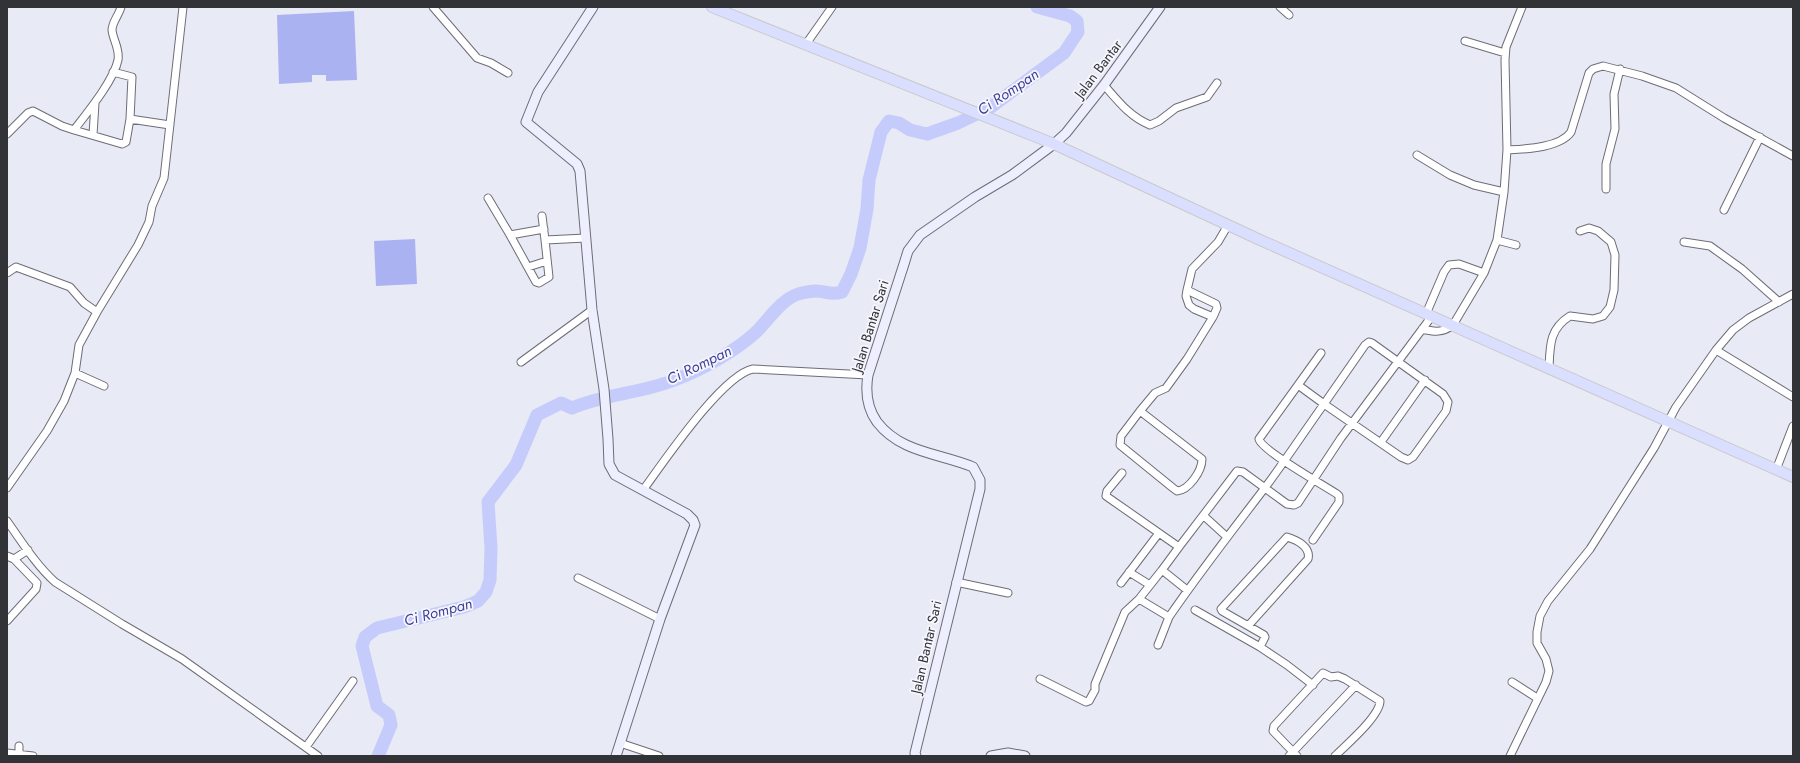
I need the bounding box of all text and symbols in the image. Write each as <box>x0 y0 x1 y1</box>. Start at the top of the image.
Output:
street label: Jalan Bantar <box>1068 36 1127 104</box>
water label: Ci Rompan <box>973 63 1043 121</box>
street label: Jalan Bantar Sari <box>846 277 894 376</box>
water label: Ci Rompan <box>663 340 735 390</box>
water label: Ci Rompan <box>401 592 475 632</box>
street label: Jalan Bantar Sari <box>905 598 946 698</box>

